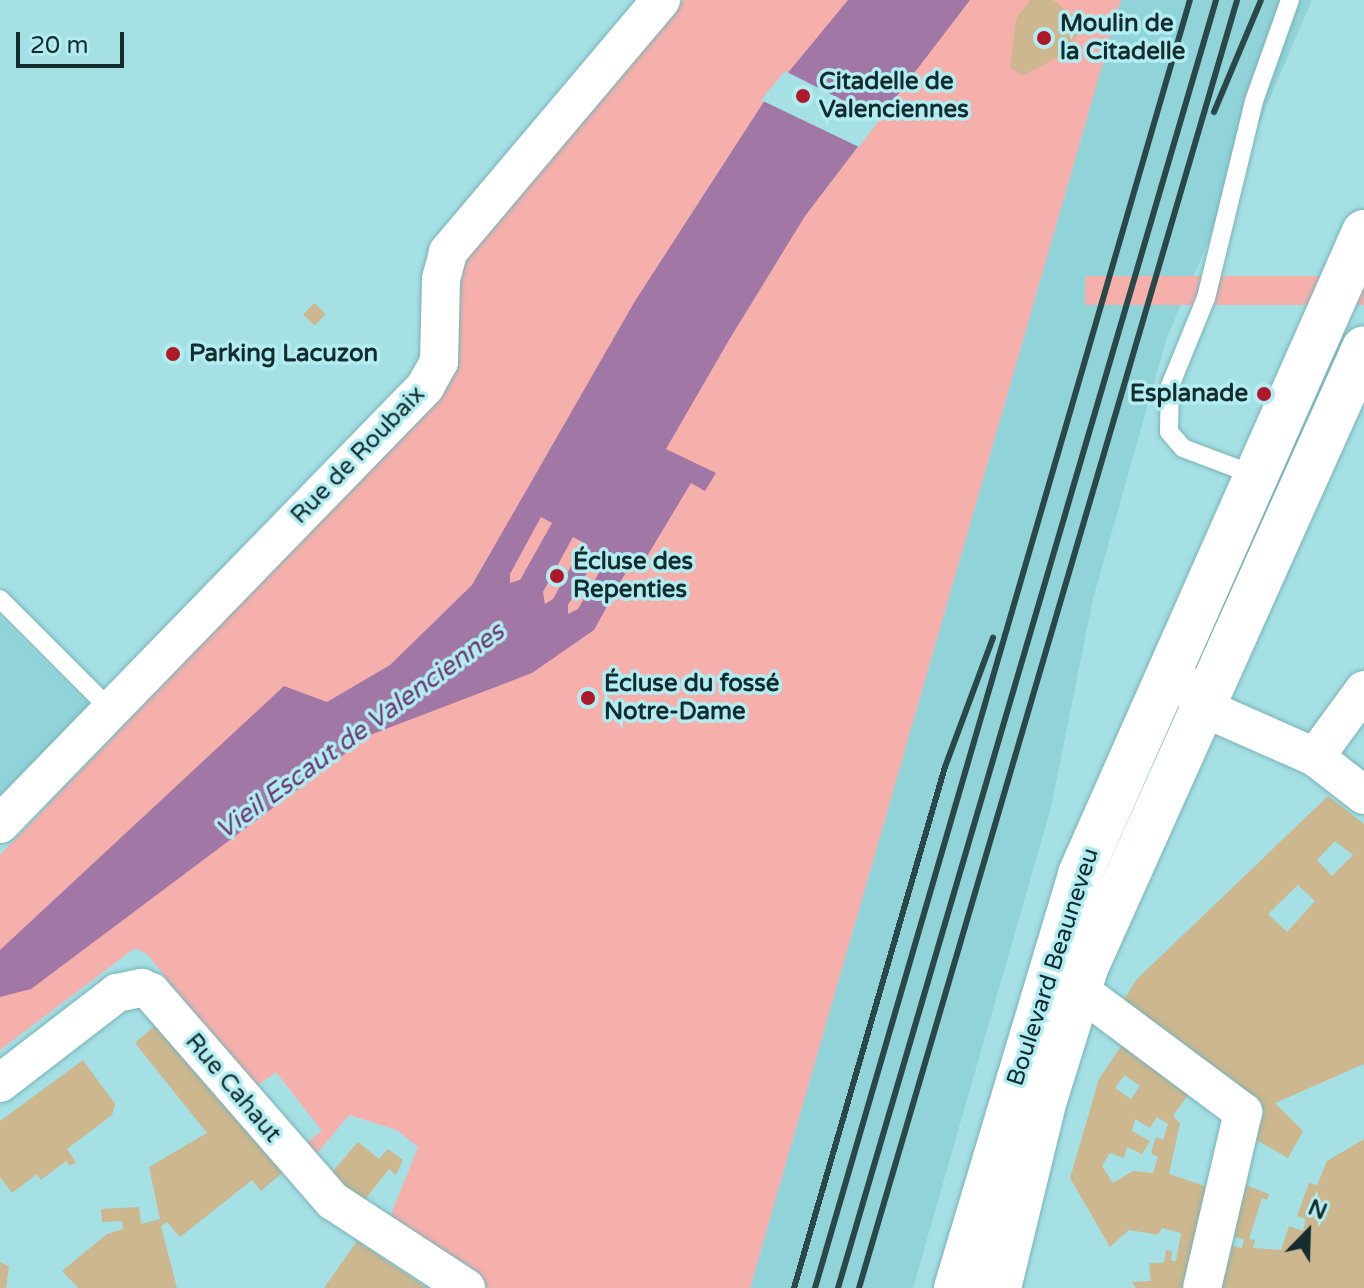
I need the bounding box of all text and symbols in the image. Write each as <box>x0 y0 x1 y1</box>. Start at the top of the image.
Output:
place label: Moulin de la Citadelle <box>1060 10 1185 66</box>
scale bar <box>20 16 128 66</box>
marker: Moulin de la Citadelle <box>1035 29 1053 47</box>
text: 20 m <box>30 31 88 60</box>
place label: Citadelle de Valenciennes <box>819 68 969 124</box>
marker: Citadelle de Valenciennes <box>794 87 812 105</box>
place label: Parking Lacuzon <box>189 340 378 368</box>
marker: Parking Lacuzon <box>164 345 182 363</box>
street label: Rue de Roubaix <box>285 380 431 530</box>
place label: Esplanade <box>1130 380 1248 408</box>
marker: Esplanade <box>1255 385 1273 403</box>
place label: Écluse des Repenties <box>573 548 693 604</box>
marker: Écluse des Repenties <box>548 567 566 585</box>
water label: Vieil Escaut de Valenciennes <box>210 616 510 846</box>
place label: Écluse du fossé Notre-Dame <box>604 670 779 726</box>
marker: Écluse du fossé Notre-Dame <box>579 689 597 707</box>
street label: Boulevard Beauneveu <box>1001 844 1105 1090</box>
street label: Rue Cahaut <box>179 1028 287 1148</box>
north arrow <box>1268 1192 1348 1272</box>
text: N <box>1304 1194 1331 1225</box>

